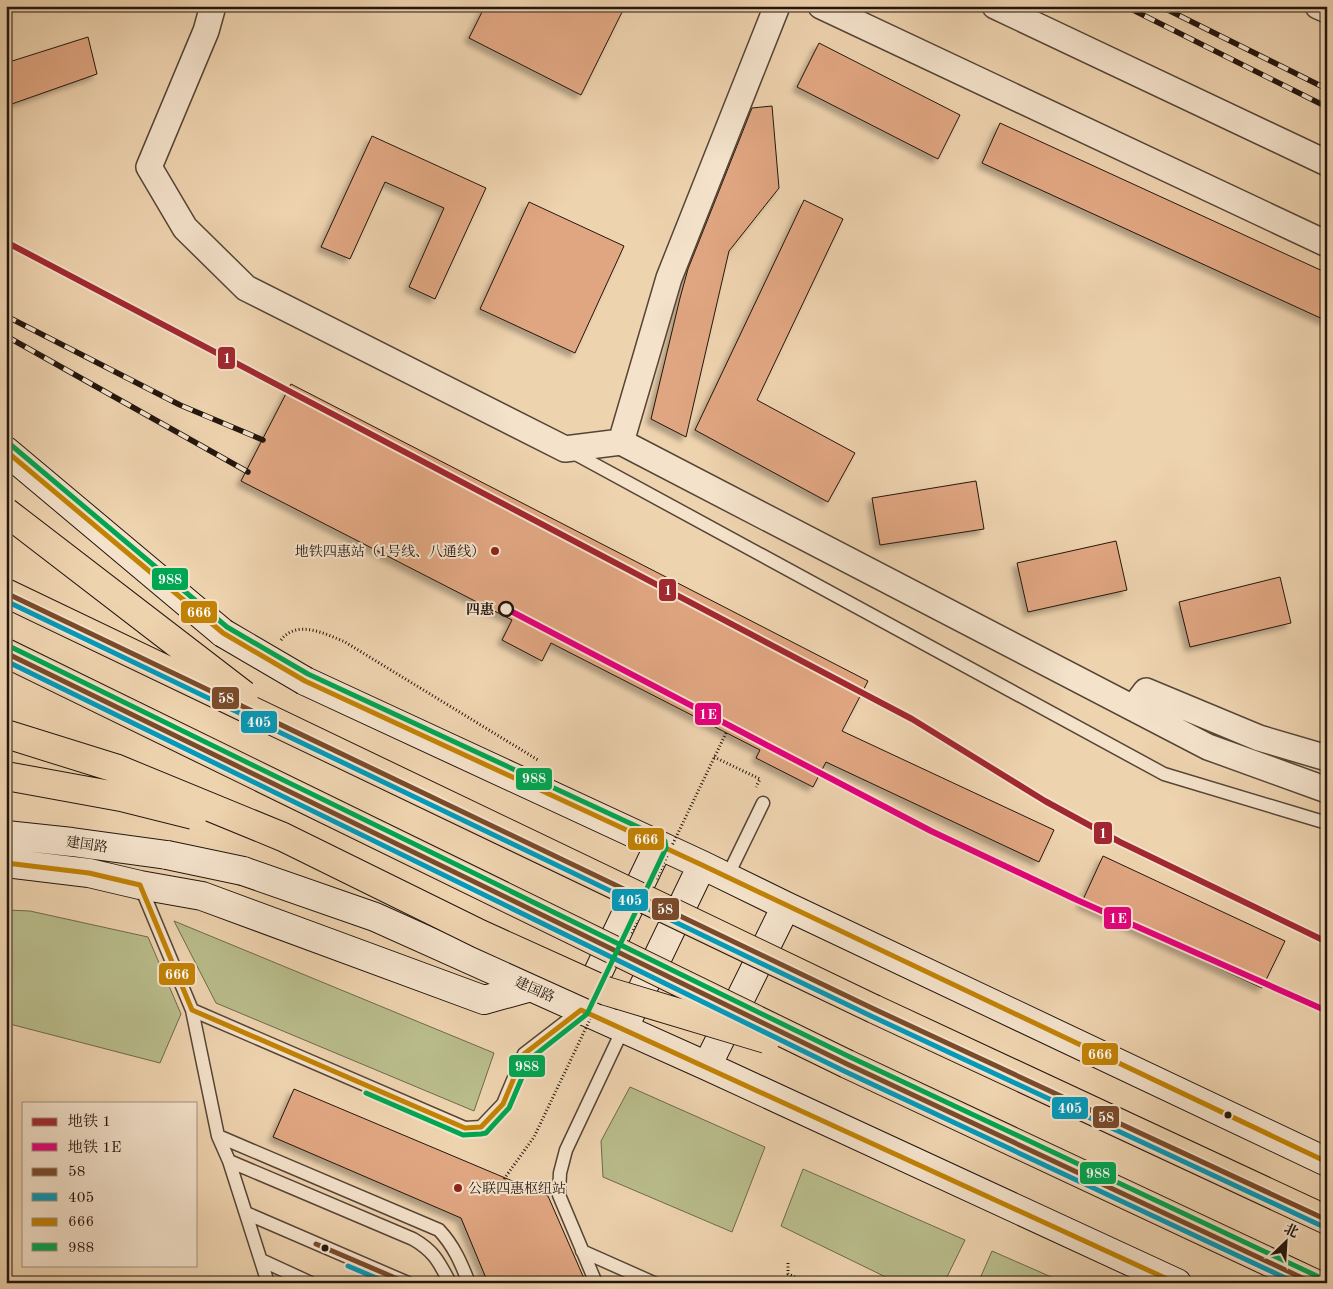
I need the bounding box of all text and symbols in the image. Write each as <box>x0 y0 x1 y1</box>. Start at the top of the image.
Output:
line badge: 1 <box>217 346 236 370</box>
text: 1 <box>223 352 231 366</box>
place label: 地铁四惠站（1号线、八通线） <box>295 544 485 559</box>
marker: 地铁四惠站（1号线、八通线） <box>489 545 501 557</box>
line badge: 988 <box>151 567 189 591</box>
text: 988 <box>158 573 182 587</box>
line badge: 1 <box>658 578 677 602</box>
text: 1 <box>664 584 672 598</box>
line badge: 666 <box>180 600 218 624</box>
marker: 四惠 <box>498 601 514 617</box>
place label: 四惠 <box>466 602 494 617</box>
text: 666 <box>187 606 211 620</box>
line badge: 58 <box>211 686 240 710</box>
text: 58 <box>218 692 234 706</box>
line badge: 1E <box>694 702 722 726</box>
text: 1E <box>699 708 717 722</box>
line badge: 405 <box>240 710 278 734</box>
text: 405 <box>247 716 271 730</box>
line badge: 988 <box>515 767 553 791</box>
text: 988 <box>522 772 546 786</box>
line badge: 1 <box>1093 821 1113 845</box>
line badge: 666 <box>627 827 665 851</box>
text: 1 <box>1099 827 1107 841</box>
text: 666 <box>634 833 658 847</box>
street label: 建国路 <box>65 834 109 855</box>
line badge: 405 <box>611 888 649 912</box>
text: 405 <box>618 894 642 908</box>
line badge: 58 <box>651 897 680 921</box>
text: 58 <box>657 903 673 917</box>
line badge: 1E <box>1103 906 1132 930</box>
text: 1E <box>1109 912 1127 926</box>
line badge: 666 <box>158 962 196 986</box>
text: 666 <box>165 968 189 982</box>
street label: 建国路 <box>513 974 557 1005</box>
line badge: 666 <box>1081 1042 1119 1066</box>
text: 666 <box>1088 1048 1112 1062</box>
line badge: 988 <box>508 1054 546 1078</box>
text: 988 <box>515 1060 539 1074</box>
line badge: 405 <box>1051 1096 1089 1120</box>
legend <box>22 1102 198 1266</box>
text: 405 <box>1058 1102 1082 1116</box>
line badge: 58 <box>1092 1105 1120 1129</box>
unlabelled marker <box>1223 1110 1233 1120</box>
text: 58 <box>1098 1111 1114 1125</box>
text: 地铁 1 <box>68 1113 111 1130</box>
text: 地铁 1E <box>68 1139 121 1156</box>
line badge: 988 <box>1079 1161 1117 1185</box>
text: 58 <box>68 1165 85 1180</box>
text: 988 <box>1086 1167 1110 1181</box>
place label: 公联四惠枢纽站 <box>468 1181 566 1196</box>
marker: 公联四惠枢纽站 <box>452 1182 464 1194</box>
text: 405 <box>68 1191 94 1206</box>
text: 666 <box>68 1215 94 1230</box>
north arrow <box>1260 1216 1310 1266</box>
text: 北 <box>1282 1221 1301 1240</box>
text: 988 <box>68 1241 94 1256</box>
unlabelled marker <box>320 1243 330 1253</box>

